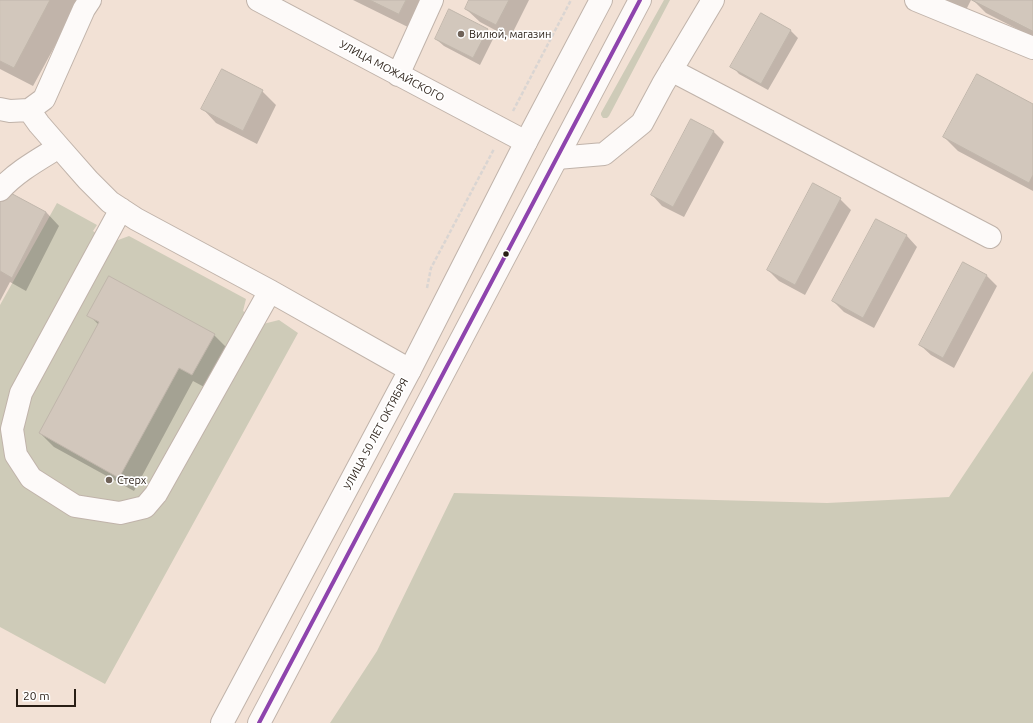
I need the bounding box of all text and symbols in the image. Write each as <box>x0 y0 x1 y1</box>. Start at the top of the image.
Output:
place label: Вилюй, магазин <box>469 27 551 41</box>
marker: Вилюй, магазин <box>456 29 466 39</box>
street label: УЛИЦА МОЖАЙСКОГО <box>337 38 447 104</box>
unlabelled marker <box>501 249 511 259</box>
street label: УЛИЦА 50 ЛЕТ ОКТЯБРЯ <box>341 376 411 492</box>
place label: Стерх <box>117 473 146 487</box>
marker: Стерх <box>104 475 114 485</box>
scale bar <box>18 681 78 707</box>
text: 20 m <box>23 689 50 702</box>

